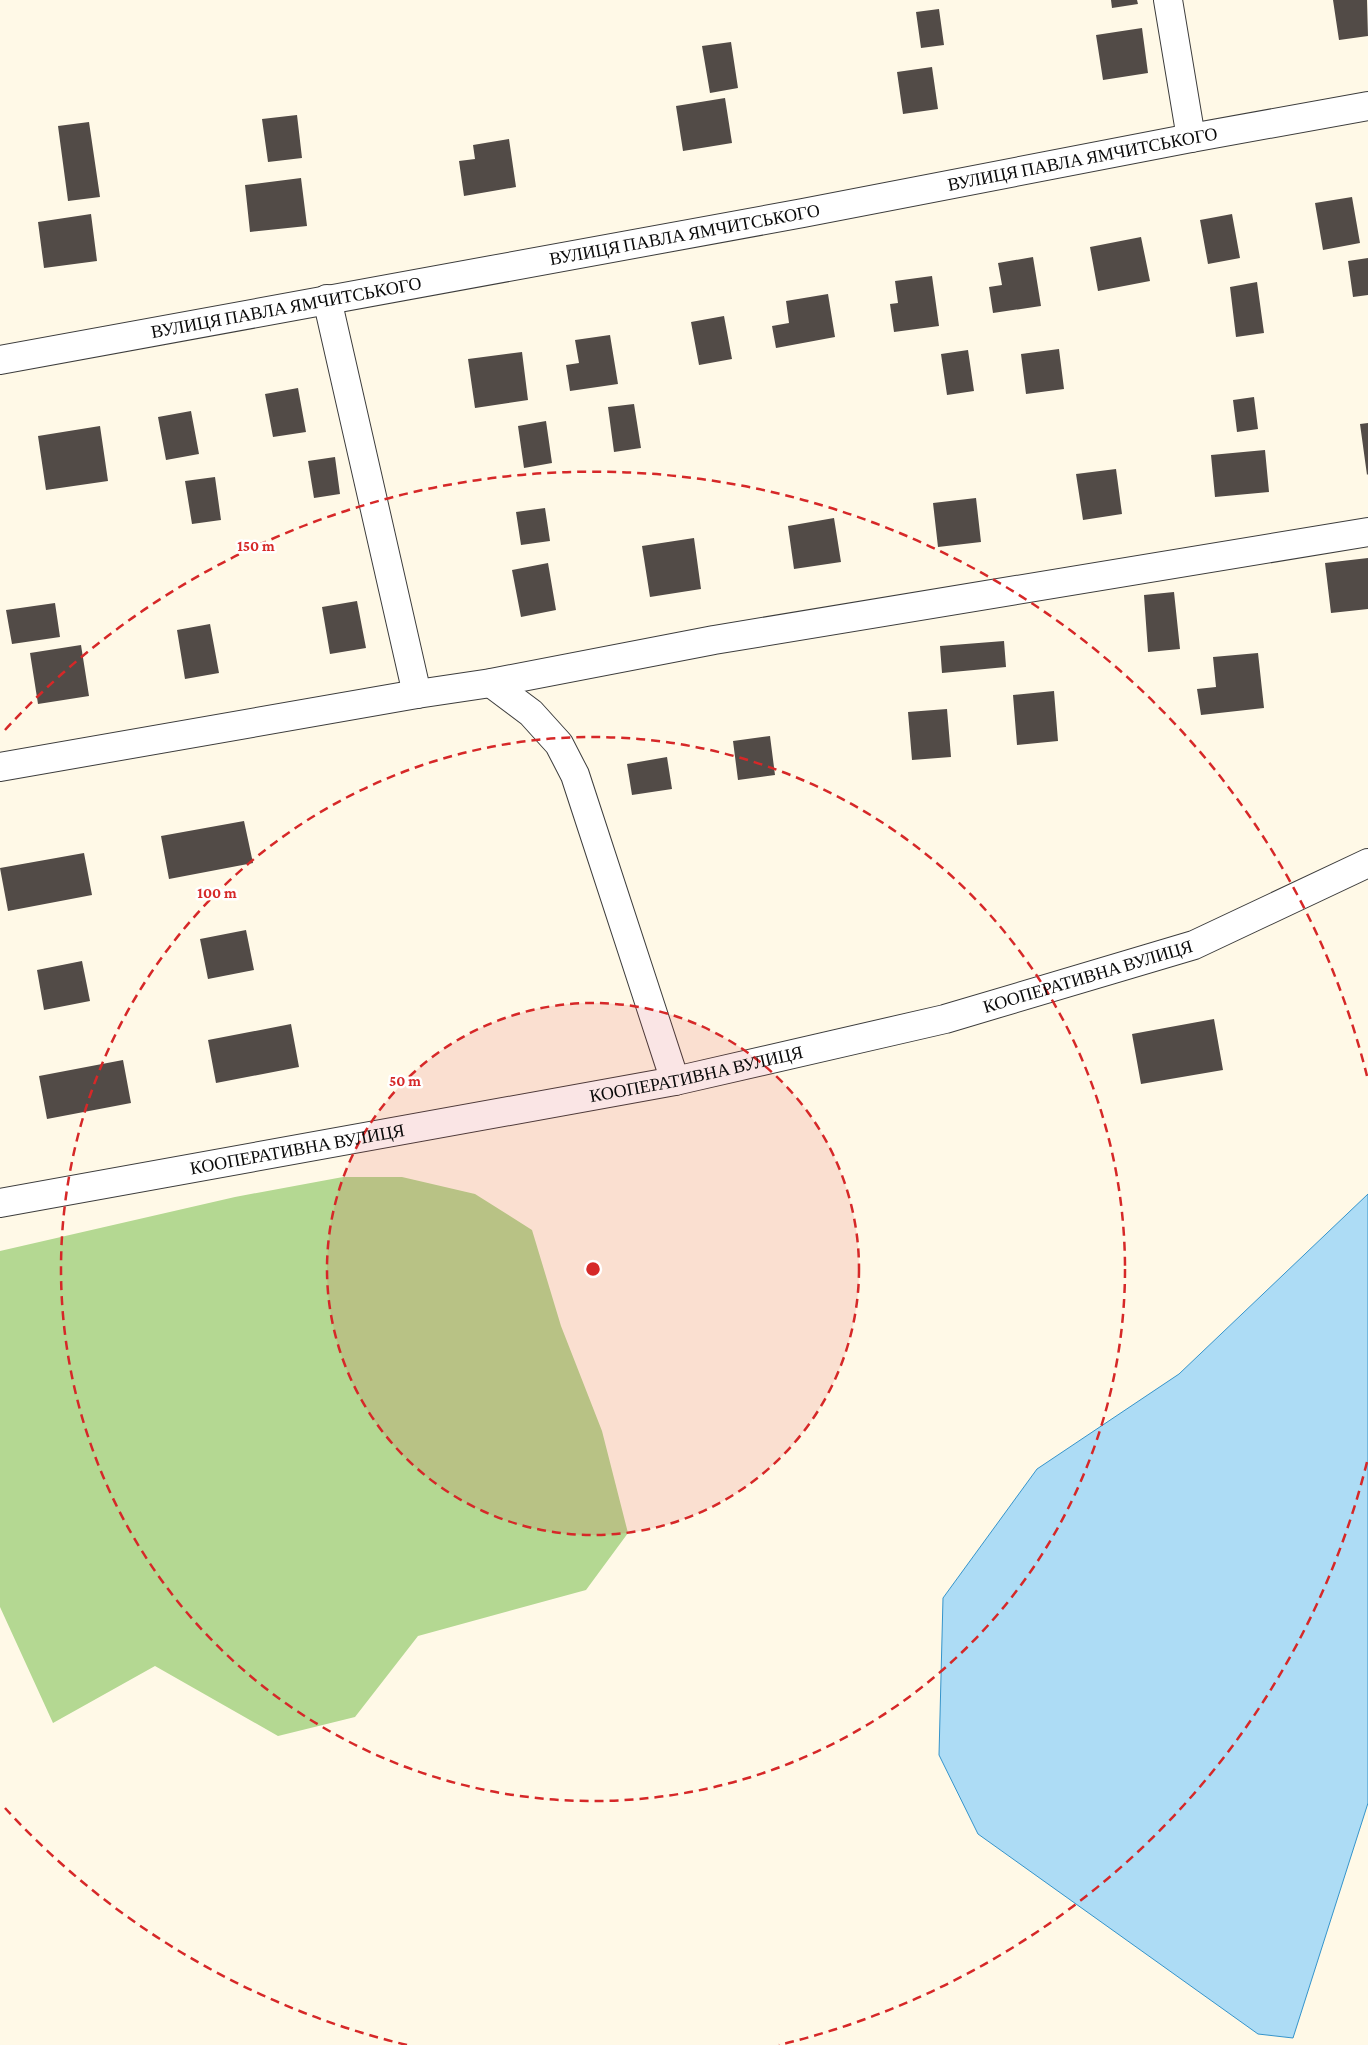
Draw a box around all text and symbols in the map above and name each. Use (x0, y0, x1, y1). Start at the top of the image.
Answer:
street label: ВУЛИЦЯ ПАВЛА ЯМЧИТСЬКОГО (946, 123, 1219, 195)
street label: ВУЛИЦЯ ПАВЛА ЯМЧИТСЬКОГО (548, 200, 821, 269)
street label: ВУЛИЦЯ ПАВЛА ЯМЧИТСЬКОГО (149, 273, 423, 342)
text: 150 m (237, 538, 275, 554)
text: 100 m (197, 885, 237, 901)
street label: КООПЕРАТИВНА ВУЛИЦЯ (981, 936, 1195, 1017)
street label: КООПЕРАТИВНА ВУЛИЦЯ (588, 1042, 805, 1106)
text: 50 m (389, 1073, 421, 1089)
street label: КООПЕРАТИВНА ВУЛИЦЯ (188, 1120, 406, 1178)
centre of rings (584, 1260, 602, 1278)

